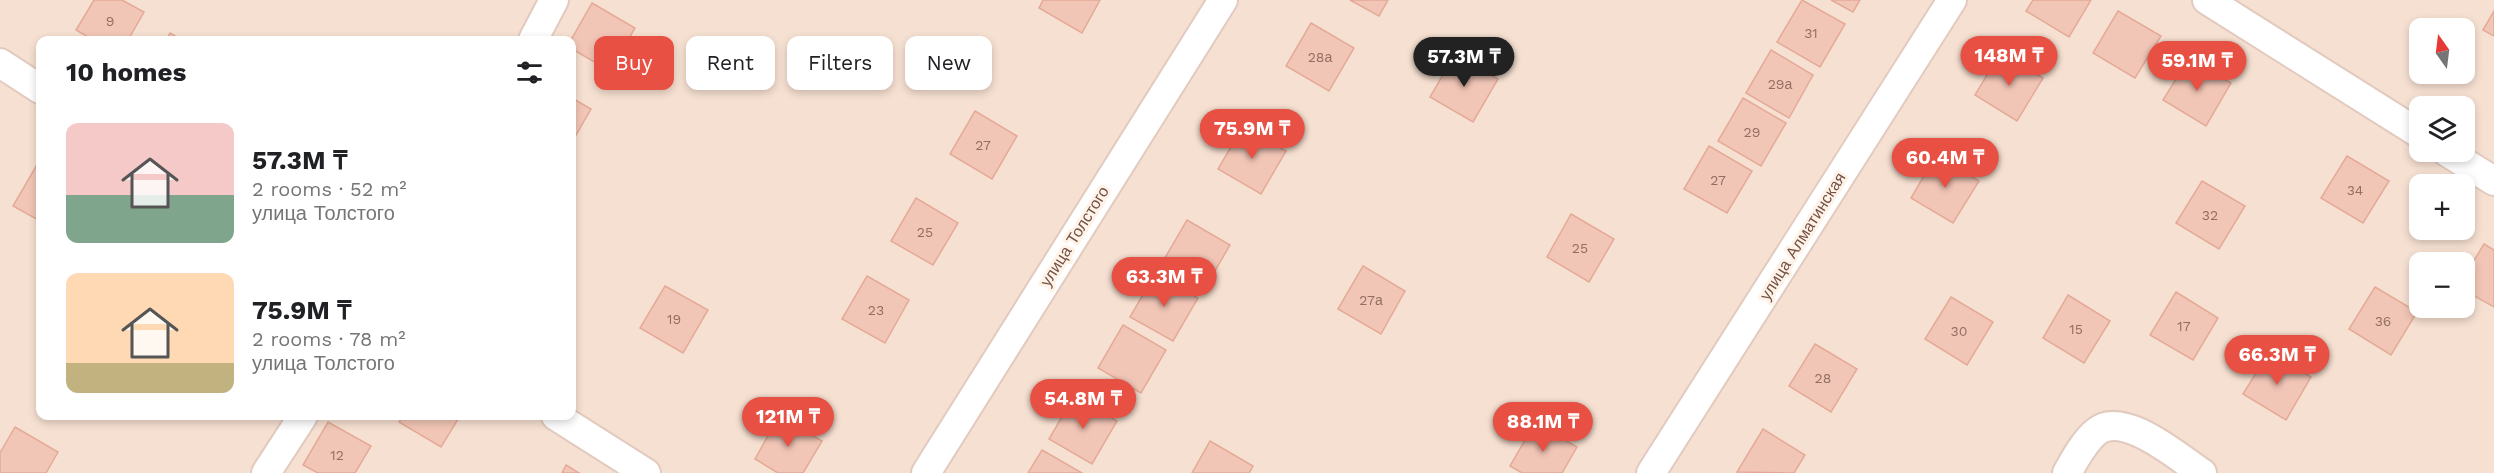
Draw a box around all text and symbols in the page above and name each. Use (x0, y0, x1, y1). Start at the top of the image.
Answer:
house number: 9 (106, 13, 114, 29)
north arrow (2409, 18, 2475, 84)
map controls (2409, 18, 2475, 318)
house number: 31 (1804, 25, 1818, 41)
chip: Buy (594, 36, 674, 90)
chip: Rent (686, 36, 775, 90)
chip: Filters (787, 36, 893, 90)
chip: New (905, 36, 992, 90)
pin: 148M ₸ (1960, 36, 2058, 87)
pin: 57.3M ₸ (1409, 37, 1519, 88)
pin: 59.1M ₸ (2142, 41, 2252, 92)
text: 148M ₸ (1975, 43, 2043, 67)
text: 57.3M ₸ (1427, 44, 1501, 68)
text: 59.1M ₸ (2161, 48, 2233, 72)
house number: 28а (1308, 49, 1332, 65)
icon: filters (513, 56, 546, 89)
text: 10 homes (66, 57, 186, 87)
house number: 29а (1768, 76, 1793, 92)
button: layers (2409, 96, 2475, 162)
pin: 75.9M ₸ (1197, 109, 1307, 160)
text: 75.9M ₸ (1214, 116, 1290, 140)
house number: 29 (1744, 124, 1760, 140)
house number: 27 (975, 137, 991, 153)
pin: 60.4M ₸ (1890, 138, 2000, 189)
text: 57.3M ₸ (252, 145, 347, 175)
text: 60.4M ₸ (1906, 145, 1984, 169)
icon: home (114, 147, 186, 219)
street label: улица Алматинская (1755, 169, 1849, 304)
house number: 27 (1710, 172, 1726, 188)
button: + (2409, 174, 2475, 240)
text: 2 rooms · 52 m² (252, 177, 407, 201)
house number: 34 (2347, 182, 2363, 198)
street label: улица Толстого (1036, 183, 1113, 290)
text: улица Толстого (252, 201, 395, 225)
house number: 32 (2202, 207, 2218, 223)
house number: 25 (917, 224, 933, 240)
house number: 25 (1572, 240, 1588, 256)
button: − (2409, 252, 2475, 318)
pin: 63.3M ₸ (1109, 257, 1219, 308)
text: 63.3M ₸ (1126, 264, 1202, 288)
house number: 27а (1359, 292, 1383, 308)
text: 75.9M ₸ (252, 295, 352, 325)
icon: home (114, 297, 186, 369)
house number: 23 (868, 302, 884, 318)
house number: 19 (667, 311, 681, 327)
house number: 36 (2375, 313, 2391, 329)
house number: 17 (2177, 318, 2191, 334)
house number: 15 (2069, 321, 2083, 337)
house number: 30 (1951, 323, 1967, 339)
text: 2 rooms · 78 m² (252, 327, 406, 351)
pin: 66.3M ₸ (2222, 335, 2332, 386)
text: 66.3M ₸ (2238, 342, 2316, 366)
text: улица Толстого (252, 351, 395, 375)
house number: 28 (1815, 370, 1831, 386)
pin: 54.8M ₸ (1028, 379, 1138, 430)
text: 54.8M ₸ (1044, 386, 1122, 410)
pin: 121M ₸ (739, 397, 837, 448)
pin: 88.1M ₸ (1488, 402, 1598, 453)
text: 121M ₸ (756, 404, 820, 428)
text: 88.1M ₸ (1507, 409, 1579, 433)
house number: 12 (330, 447, 344, 463)

